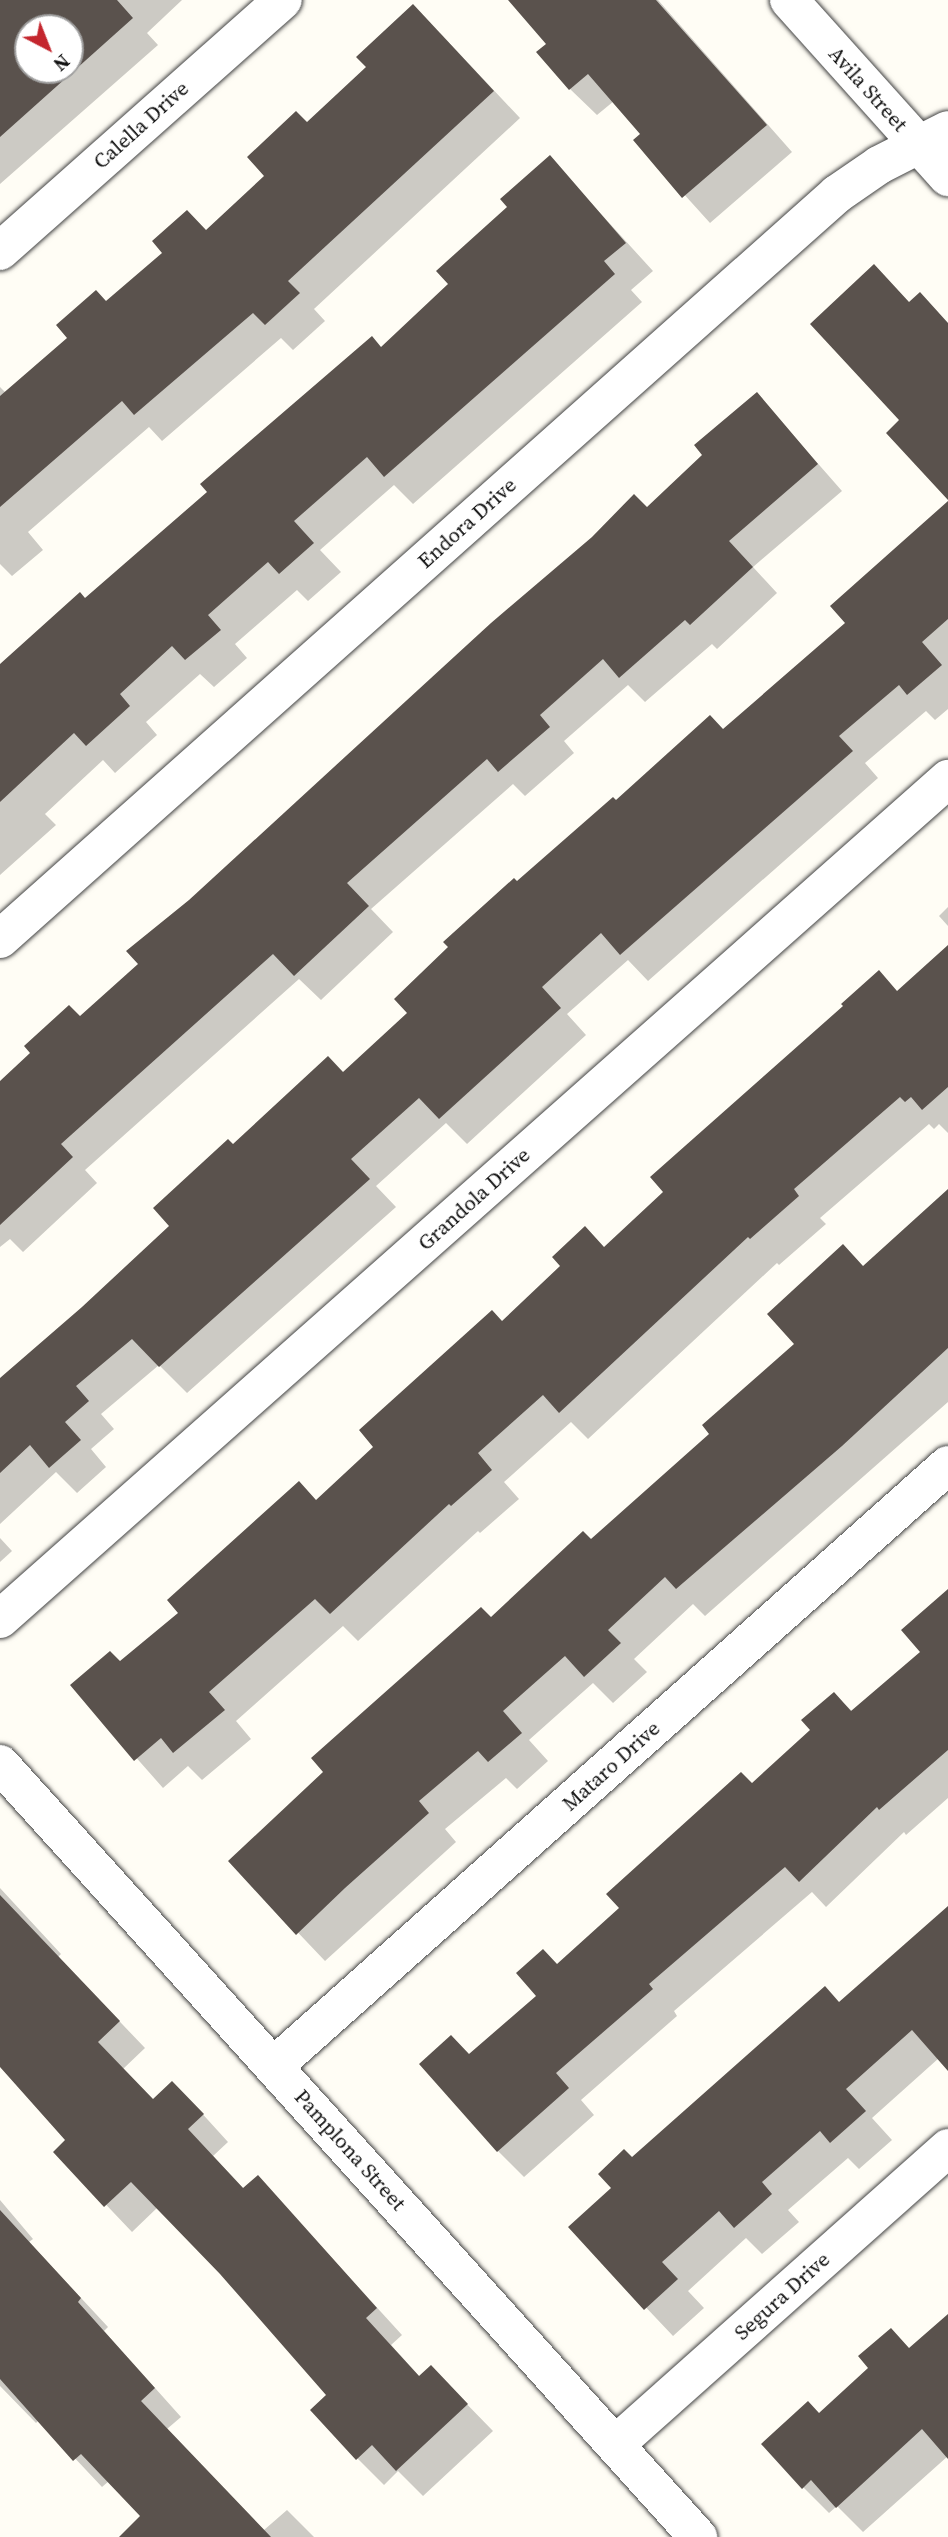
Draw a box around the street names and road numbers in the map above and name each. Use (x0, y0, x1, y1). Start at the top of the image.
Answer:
street label: Avila Street (823, 41, 913, 137)
street label: Calella Drive (88, 76, 194, 174)
street label: Endora Drive (413, 472, 521, 574)
street label: Grandola Drive (413, 1142, 535, 1256)
street label: Mataro Drive (557, 1716, 665, 1816)
street label: Pamplona Street (289, 2084, 411, 2216)
street label: Segura Drive (729, 2247, 835, 2345)

